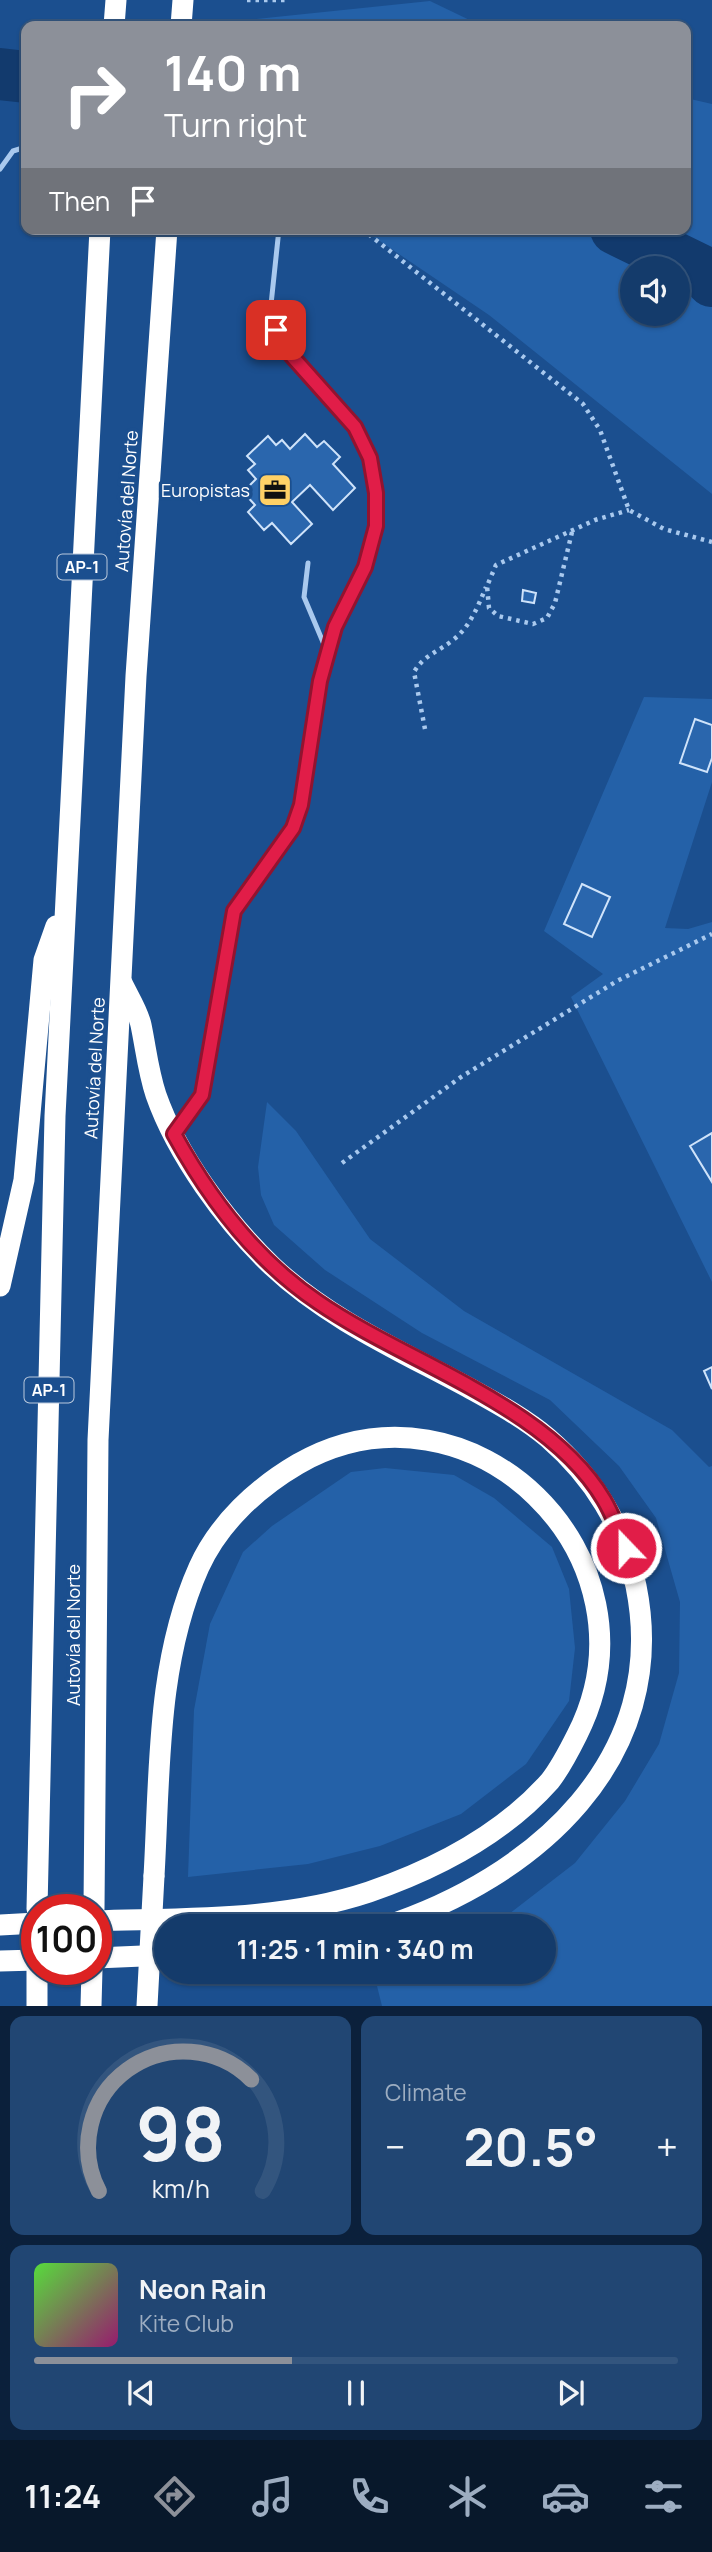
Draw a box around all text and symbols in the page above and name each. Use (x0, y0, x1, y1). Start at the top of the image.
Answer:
text: 140 m (164, 39, 301, 106)
icon: right (49, 49, 140, 140)
text: Turn right (164, 103, 307, 147)
icon: arrive (124, 182, 162, 220)
text: Then (49, 183, 110, 219)
map controls (620, 256, 690, 326)
button: sound (620, 256, 690, 326)
pin (246, 300, 306, 360)
icon: arrive (257, 311, 295, 349)
street label: Autovía del Norte (109, 429, 143, 573)
office icon: Europistas (256, 471, 294, 509)
place label: Europistas (161, 478, 250, 502)
road number: AP-1 (57, 554, 106, 580)
street label: Autovía del Norte (78, 996, 110, 1140)
road number: AP-1 (24, 1378, 74, 1402)
position arrow (589, 1511, 663, 1585)
street label: Autovía del Norte (61, 1564, 85, 1706)
speed limit sign: 100 (21, 1894, 112, 1985)
text: 11:25 · 1 min · 340 m (236, 1931, 474, 1967)
text: Climate (385, 2076, 467, 2108)
text: 98 (136, 2084, 225, 2184)
text: 20.5° (463, 2111, 598, 2182)
text: − (385, 2120, 406, 2172)
text: + (656, 2120, 678, 2172)
text: km/h (151, 2171, 210, 2206)
text: Neon Rain (139, 2271, 267, 2307)
text: Kite Club (139, 2307, 234, 2339)
icon: previous (122, 2374, 160, 2412)
icon: pause (337, 2374, 375, 2412)
icon: next (552, 2374, 590, 2412)
icon: directions (150, 2472, 199, 2521)
icon: music (248, 2472, 297, 2521)
icon: phone (345, 2472, 394, 2521)
icon: climate (443, 2472, 492, 2521)
icon: car (541, 2472, 590, 2521)
icon: filters (639, 2472, 688, 2521)
text: 11:24 (24, 2474, 101, 2518)

